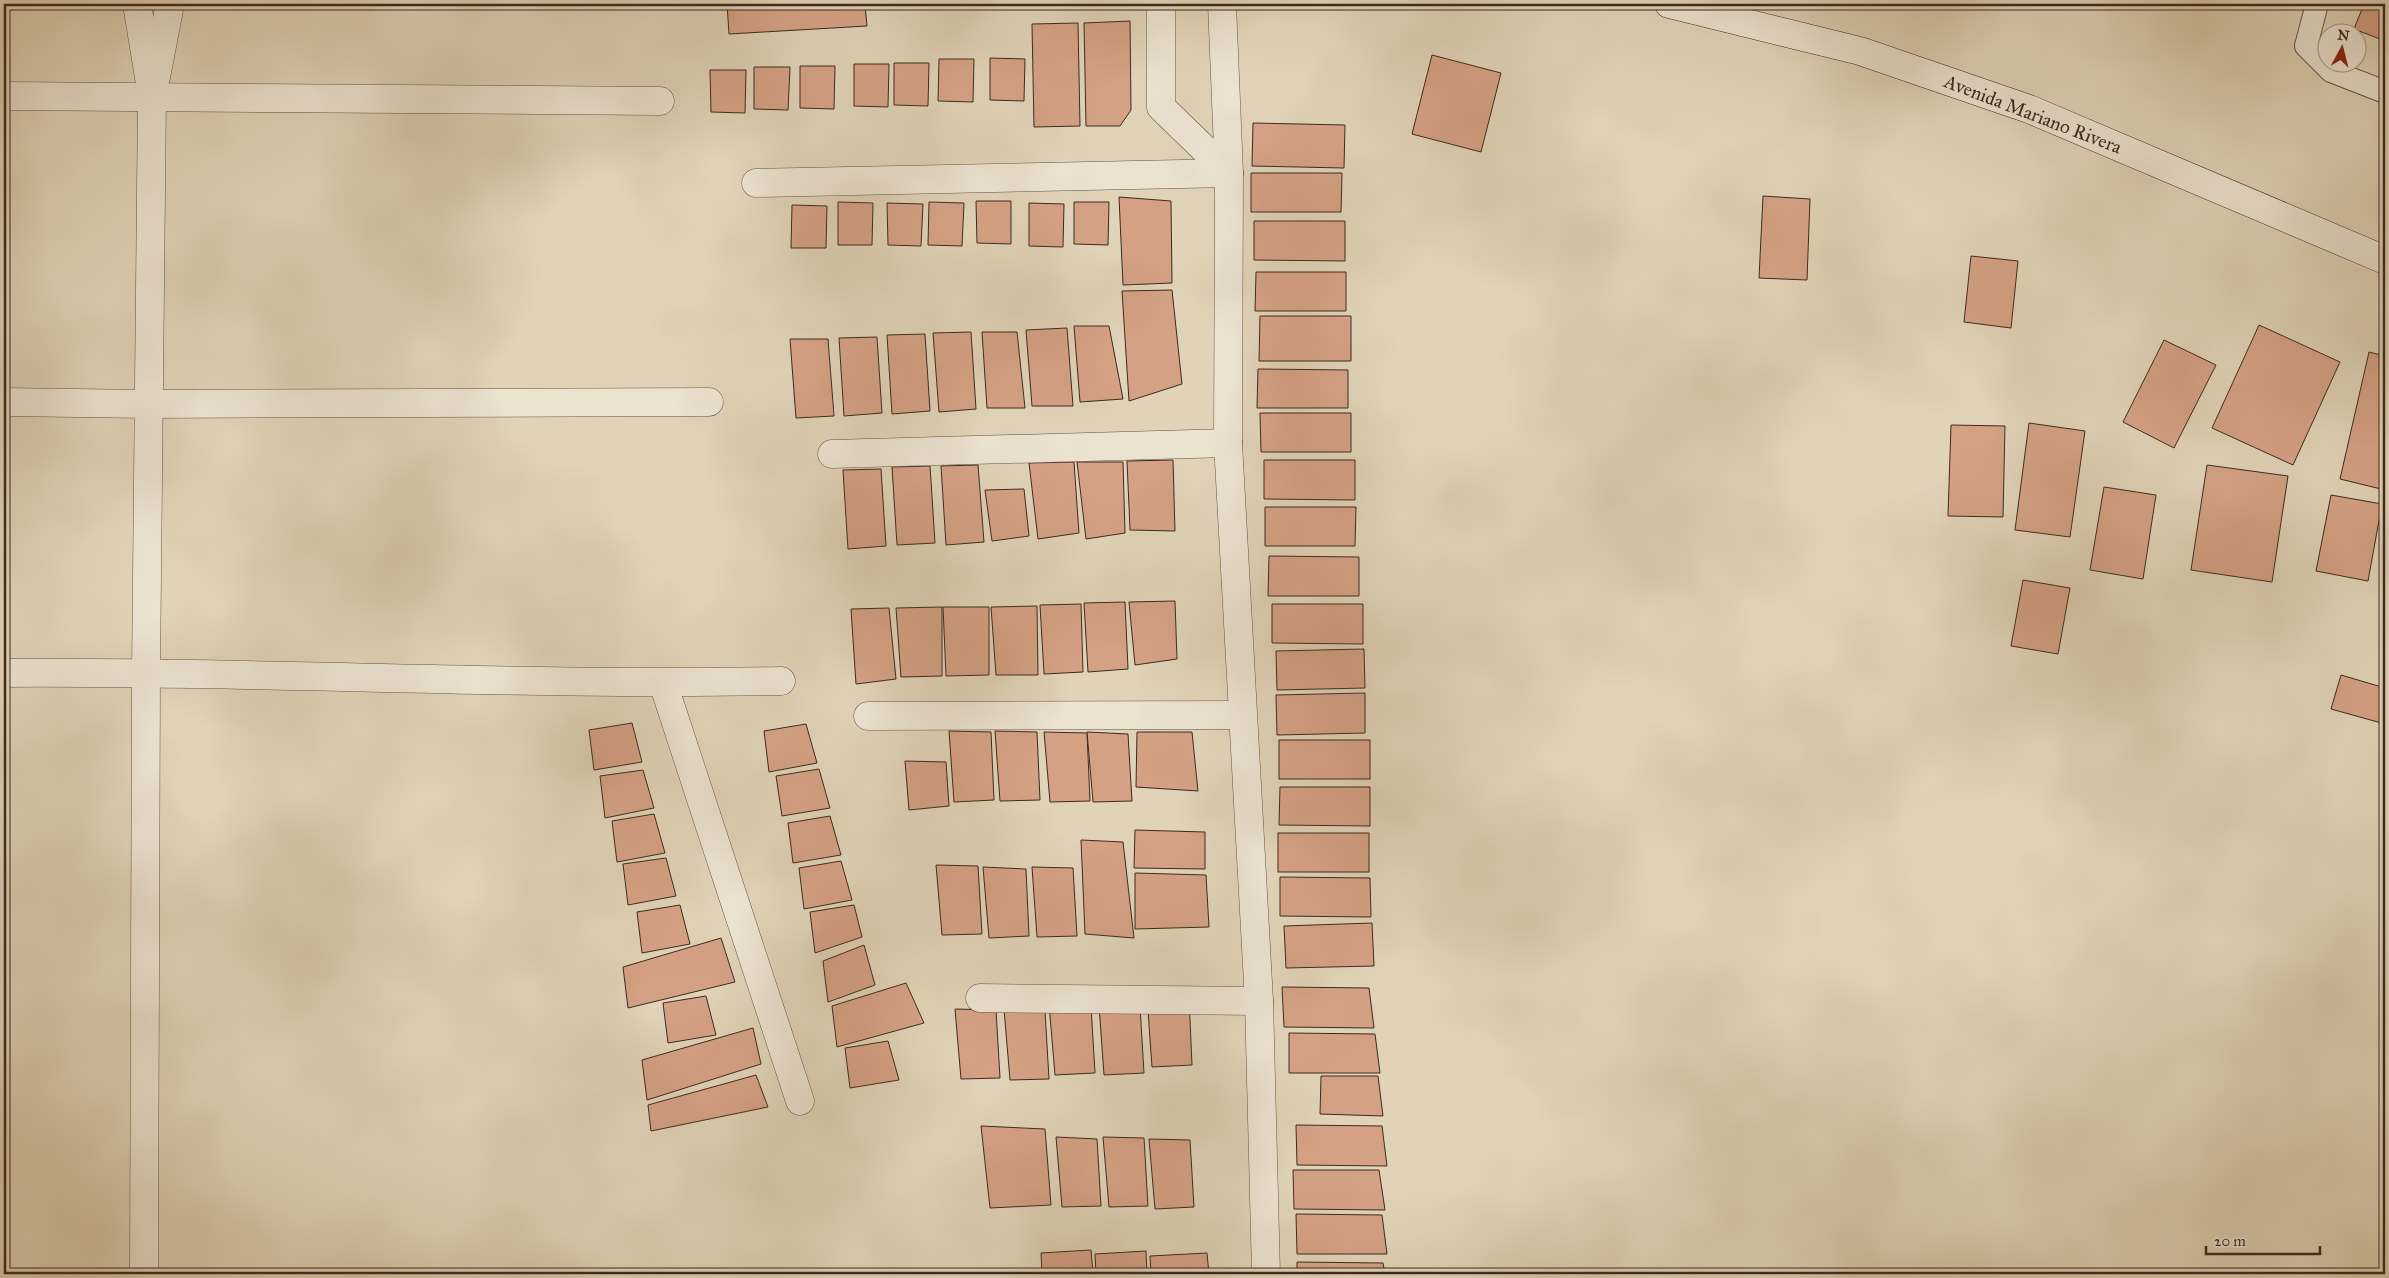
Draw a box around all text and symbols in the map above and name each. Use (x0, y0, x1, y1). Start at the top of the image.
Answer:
north arrow (2316, 22, 2366, 72)
text: N (2337, 26, 2351, 45)
street label: Avenida Mariano Rivera (1940, 69, 2126, 159)
scale bar (2206, 1223, 2320, 1255)
text: 20 m (2214, 1232, 2246, 1250)

